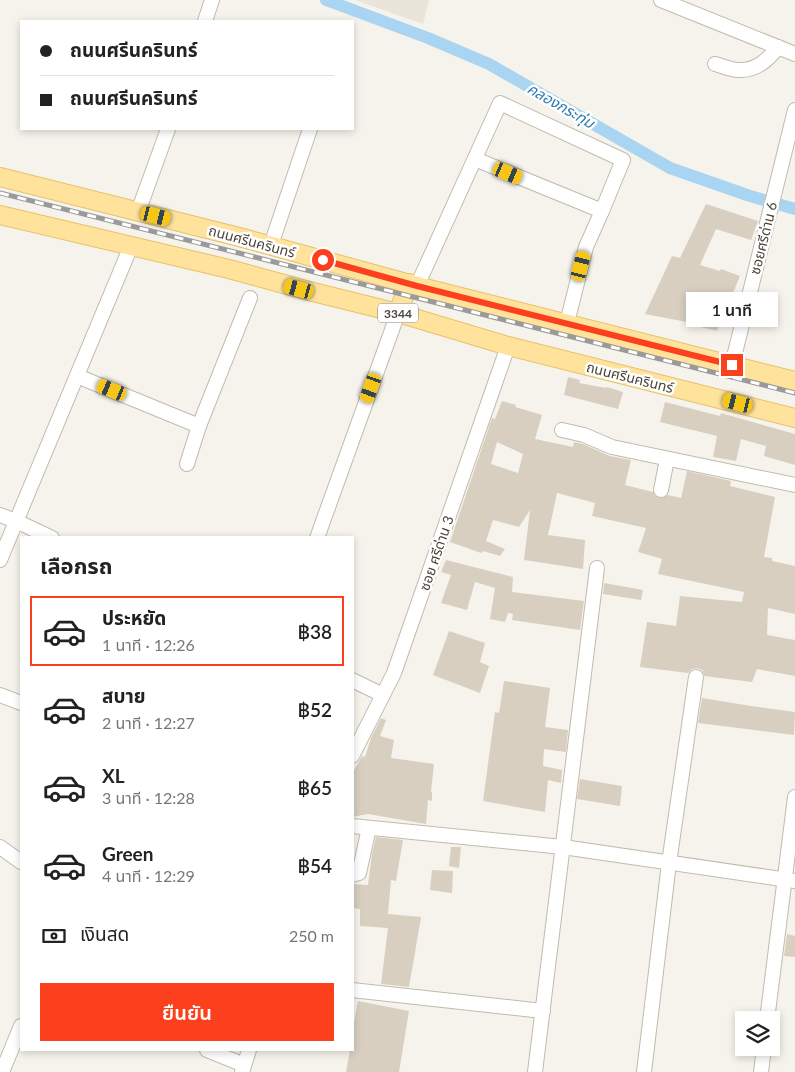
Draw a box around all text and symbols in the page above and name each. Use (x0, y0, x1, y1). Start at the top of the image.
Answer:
text: ถนนศรีนครินทร์ (70, 38, 198, 61)
water label: คลองกระทุ่ม (524, 79, 599, 133)
text: ถนนศรีนครินทร์ (70, 86, 198, 109)
car (491, 160, 524, 186)
street label: ซอยศรีด่าน 6 (746, 200, 780, 276)
car (139, 205, 172, 227)
street label: ถนนศรีนครินทร์ (207, 221, 298, 261)
route start (312, 249, 334, 271)
car (570, 250, 591, 282)
car (282, 278, 315, 300)
callout: 1 นาที (686, 292, 778, 328)
text: 1 นาที (712, 300, 752, 319)
road number: 3344 (378, 304, 418, 322)
route end (721, 354, 743, 376)
street label: ถนนศรีนครินทร์ (585, 358, 676, 396)
car (358, 371, 383, 405)
car (95, 377, 128, 403)
car (721, 392, 754, 414)
street label: ซอย ศรีด่าน 3 (415, 513, 457, 593)
text: เลือกรถ (40, 552, 113, 579)
text: ประหยัด (102, 606, 166, 629)
icon: car (42, 609, 87, 654)
text: ฿38 (297, 620, 332, 643)
text: 1 นาที · 12:26 (102, 635, 195, 654)
text: สบาย (102, 684, 146, 707)
icon: car (42, 687, 87, 732)
text: ฿52 (297, 698, 332, 721)
text: 2 นาที · 12:27 (102, 713, 195, 732)
text: XL (102, 764, 125, 787)
icon: car (42, 765, 87, 810)
text: ฿65 (297, 776, 332, 799)
text: 3 นาที · 12:28 (102, 788, 195, 807)
text: Green (102, 842, 153, 865)
icon: car (42, 843, 87, 888)
text: ฿54 (297, 854, 332, 877)
text: 4 นาที · 12:29 (102, 866, 195, 885)
icon: cash (40, 922, 68, 950)
text: เงินสด (80, 922, 129, 945)
text: 250 m (289, 926, 334, 945)
button: ยืนยัน (40, 983, 334, 1041)
map controls (735, 1011, 780, 1056)
button: layers (735, 1011, 780, 1056)

